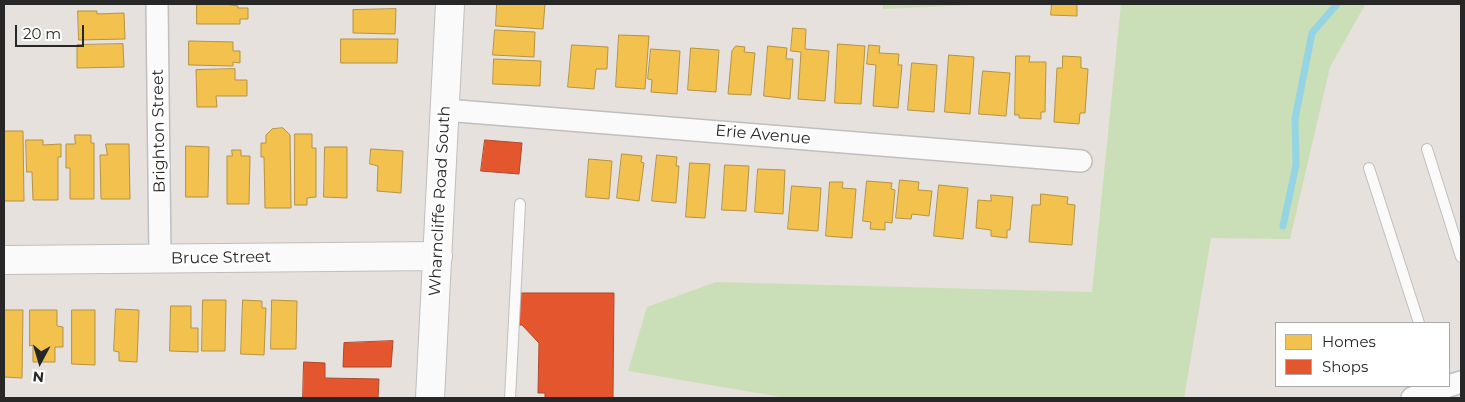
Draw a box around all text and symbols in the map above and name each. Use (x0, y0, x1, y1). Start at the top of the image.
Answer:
scale bar (18, 15, 86, 47)
text: 20 m (23, 24, 61, 43)
street label: Brighton Street (148, 69, 170, 193)
street label: Wharncliffe Road South (425, 105, 455, 297)
street label: Erie Avenue (715, 121, 811, 149)
street label: Bruce Street (171, 248, 271, 268)
legend (1275, 322, 1450, 387)
text: Homes (1322, 332, 1376, 351)
north arrow (15, 337, 65, 387)
text: Shops (1322, 357, 1368, 376)
text: N (32, 367, 45, 386)

